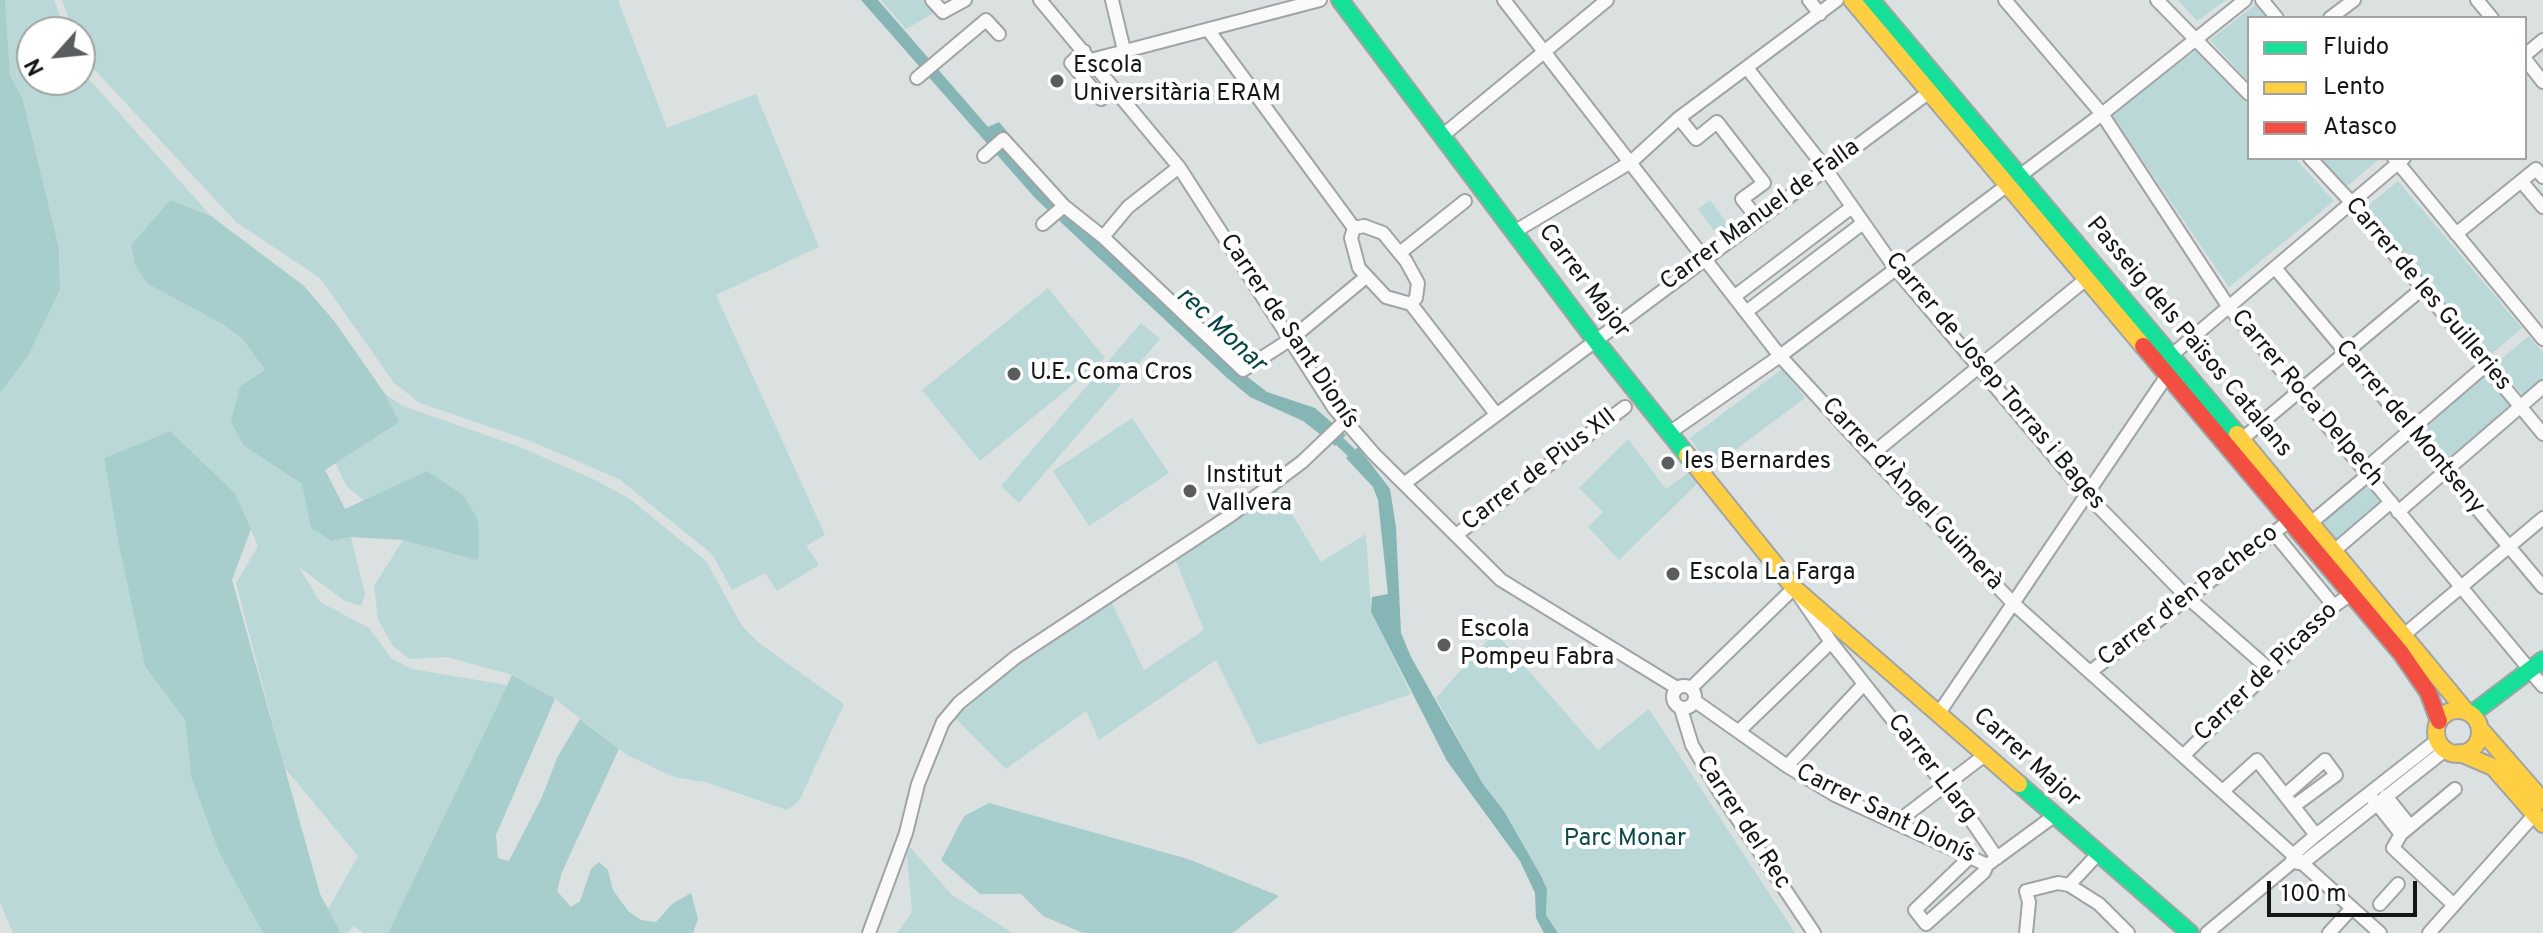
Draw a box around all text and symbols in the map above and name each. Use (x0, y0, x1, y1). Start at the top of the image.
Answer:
north arrow (16, 16, 96, 96)
legend (2247, 16, 2527, 160)
text: Fluido (2323, 33, 2389, 63)
text: N (20, 53, 52, 79)
place label: Escola Universitària ERAM (1073, 53, 1281, 109)
marker: Escola Universitària ERAM (1048, 72, 1066, 90)
text: Lento (2323, 73, 2385, 103)
text: Atasco (2323, 113, 2397, 143)
street label: Carrer Manuel de Falla (1656, 134, 1866, 298)
street label: Carrer de les Guilleries (2338, 192, 2516, 398)
street label: Passeig dels Països Catalans (2079, 212, 2297, 464)
street label: Carrer Major (1531, 219, 1635, 345)
street label: Carrer de Sant Dionís (1212, 229, 1364, 435)
street label: Carrer de Josep Torras i Bages (1878, 248, 2110, 516)
water label: rec Monar (1168, 281, 1272, 381)
street label: Carrer Roca Delpech (2224, 305, 2388, 493)
street label: Carrer del Montseny (2328, 335, 2490, 521)
place label: U.E. Coma Cros (1030, 360, 1193, 388)
marker: U.E. Coma Cros (1005, 365, 1023, 383)
street label: Carrer d'Àngel Guimerà (1814, 393, 2008, 597)
street label: Carrer de Pius XII (1457, 404, 1623, 538)
place label: les Bernardes (1684, 449, 1831, 477)
marker: les Bernardes (1659, 454, 1677, 472)
place label: Institut Vallvera (1206, 463, 1292, 519)
marker: Institut Vallvera (1181, 482, 1199, 500)
street label: Carrer d'en Pacheco (2093, 520, 2285, 674)
place label: Escola La Farga (1689, 560, 1855, 588)
marker: Escola La Farga (1664, 565, 1682, 583)
street label: Carrer de Picasso (2189, 597, 2345, 749)
place label: Escola Pompeu Fabra (1460, 617, 1614, 673)
marker: Escola Pompeu Fabra (1435, 636, 1453, 654)
street label: Carrer Major (1966, 703, 2086, 815)
street label: Carrer Llarg (1880, 709, 1982, 829)
street label: Carrer del Rec (1688, 751, 1796, 895)
street label: Carrer Sant Dionís (1790, 759, 1980, 871)
park label: Parc Monar (1564, 826, 1686, 854)
scale bar (2271, 865, 2421, 915)
text: 100 m (2281, 880, 2347, 910)

